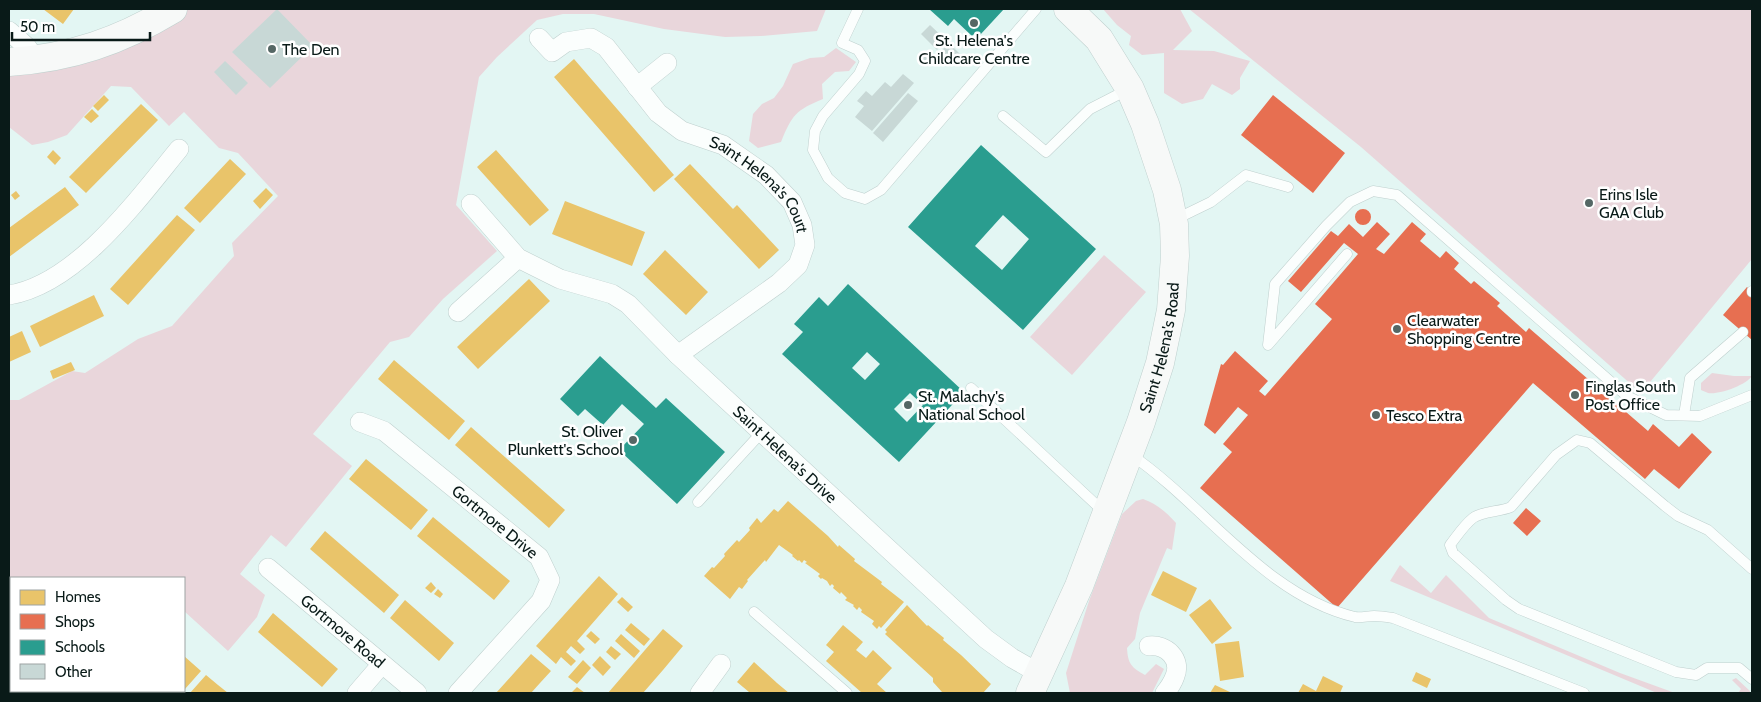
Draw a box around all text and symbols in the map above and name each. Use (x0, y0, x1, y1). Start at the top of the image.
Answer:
scale bar (12, 10, 150, 42)
marker: St. Helena's Childcare Centre (968, 17, 980, 29)
text: 50 m (20, 18, 55, 36)
place label: St. Helena's Childcare Centre (918, 31, 1030, 68)
place label: The Den (282, 40, 340, 59)
marker: The Den (266, 43, 278, 55)
street label: Saint Helena's Court (707, 132, 812, 234)
place label: Erins Isle GAA Club (1599, 185, 1664, 222)
marker: Erins Isle GAA Club (1583, 197, 1595, 209)
street label: Saint Helena's Road (1136, 282, 1183, 415)
place label: Clearwater Shopping Centre (1407, 311, 1521, 348)
marker: Clearwater Shopping Centre (1391, 323, 1403, 335)
place label: Finglas South Post Office (1585, 377, 1676, 414)
place label: St. Malachy's National School (918, 387, 1025, 424)
marker: Finglas South Post Office (1569, 389, 1581, 401)
marker: St. Malachy's National School (902, 399, 914, 411)
street label: Saint Helena's Drive (729, 402, 841, 507)
place label: Tesco Extra (1386, 406, 1462, 425)
marker: Tesco Extra (1370, 409, 1382, 421)
place label: St. Oliver Plunkett's School (508, 422, 624, 459)
marker: St. Oliver Plunkett's School (627, 434, 639, 446)
street label: Gortmore Drive (448, 481, 542, 562)
legend (10, 577, 185, 692)
text: Homes (55, 588, 101, 606)
street label: Gortmore Road (297, 591, 389, 672)
text: Shops (55, 613, 95, 631)
text: Schools (55, 638, 105, 656)
text: Other (55, 663, 92, 681)

